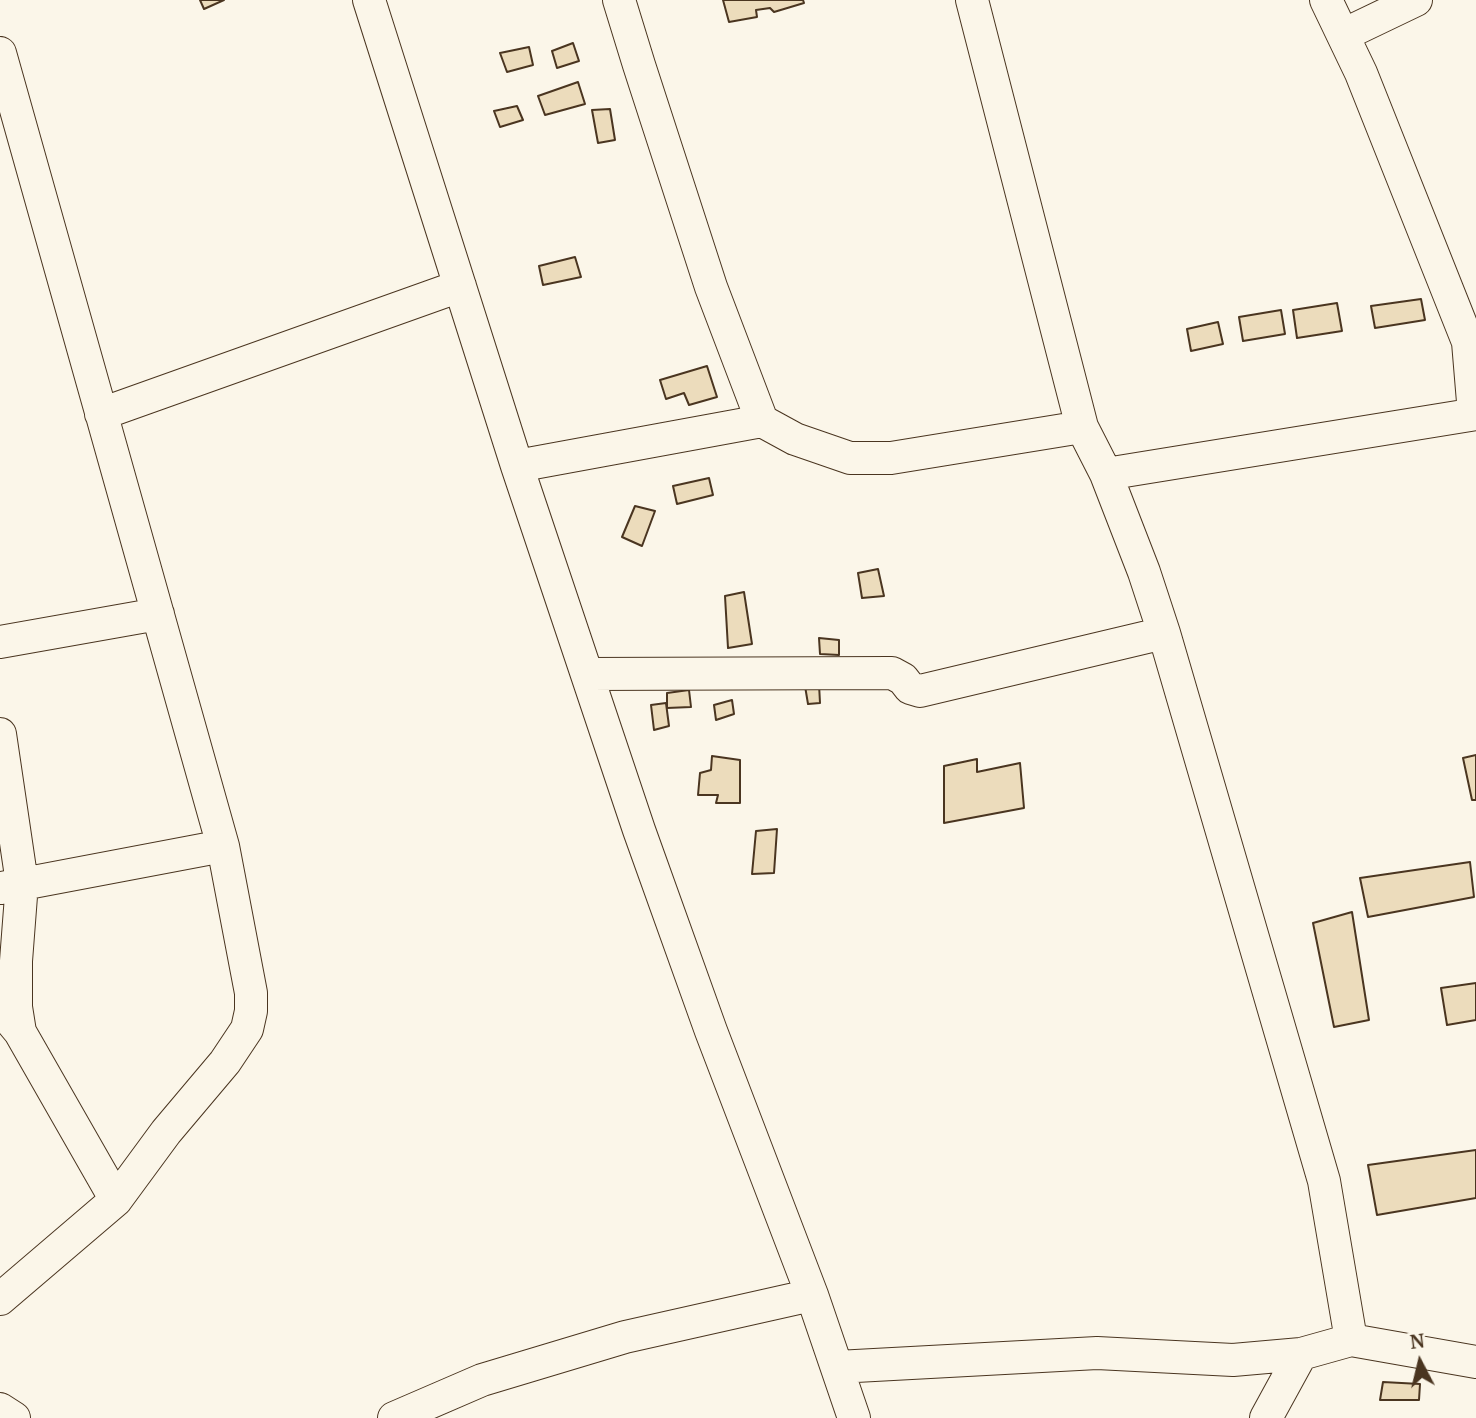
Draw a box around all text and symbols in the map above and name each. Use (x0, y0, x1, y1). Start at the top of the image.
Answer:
north arrow (1385, 1327, 1455, 1397)
text: N (1409, 1327, 1426, 1354)

